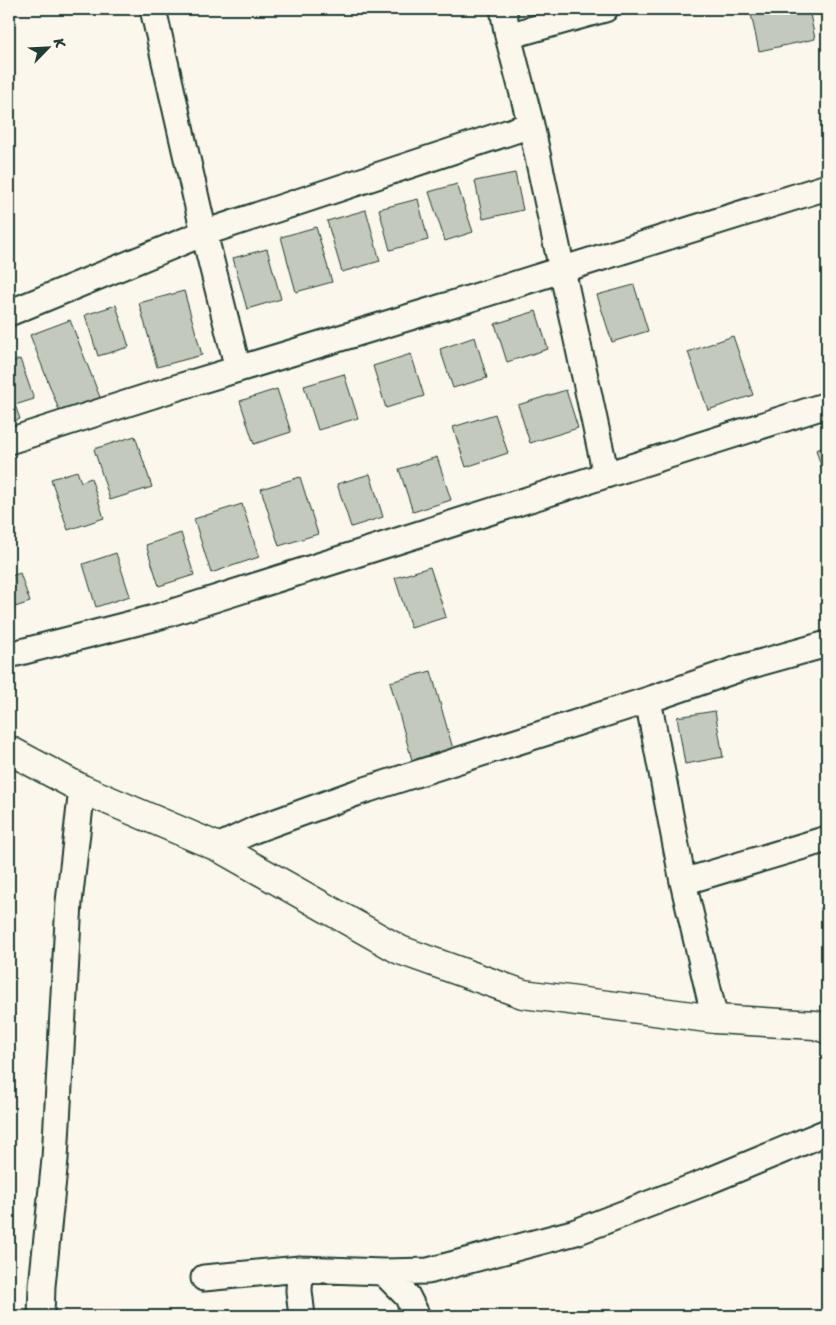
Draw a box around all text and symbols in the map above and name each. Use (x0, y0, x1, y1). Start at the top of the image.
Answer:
north arrow (22, 22, 72, 72)
text: K (46, 33, 73, 53)

